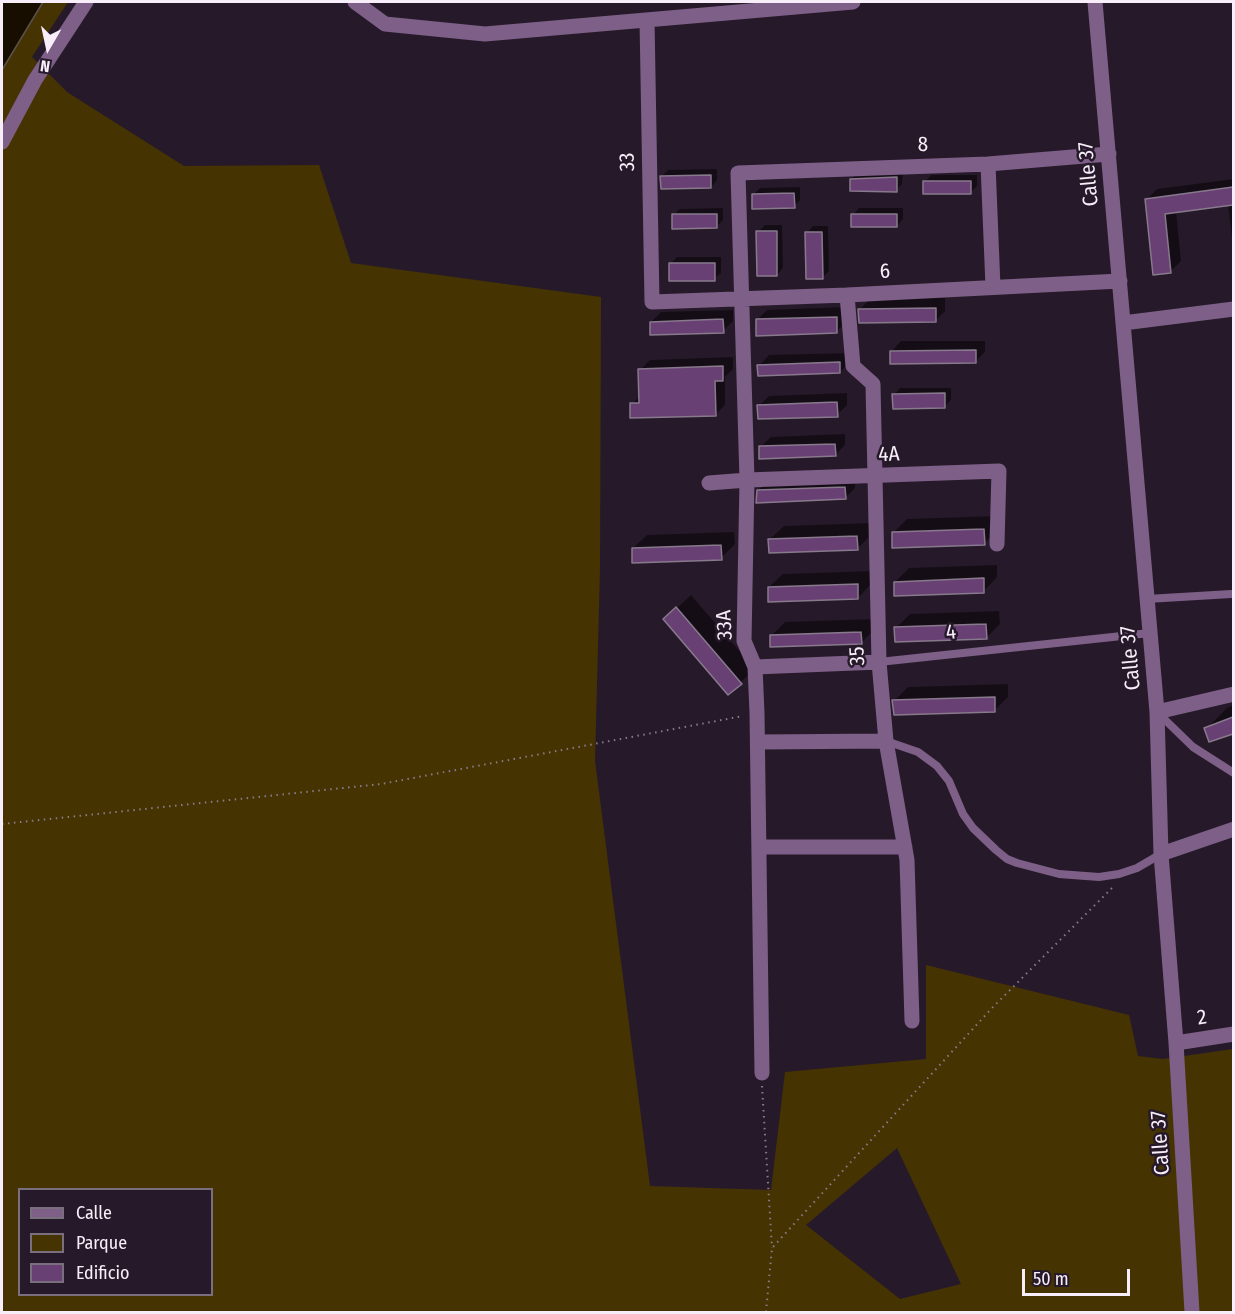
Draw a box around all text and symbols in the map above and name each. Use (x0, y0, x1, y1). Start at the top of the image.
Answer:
north arrow (18, 18, 78, 78)
text: N (39, 56, 51, 76)
street label: 8 (918, 132, 928, 158)
street label: Calle 37 (1074, 141, 1104, 207)
street label: 33 (615, 152, 641, 172)
street label: 6 (879, 259, 891, 285)
street label: 4A (878, 442, 900, 468)
street label: 33A (712, 609, 738, 641)
street label: 4 (945, 620, 957, 646)
street label: Calle 37 (1116, 625, 1146, 691)
street label: 35 (845, 646, 871, 666)
street label: 2 (1196, 1005, 1208, 1031)
street label: Calle 37 (1146, 1110, 1176, 1176)
legend (18, 1188, 213, 1296)
text: Calle (76, 1202, 112, 1224)
text: Parque (76, 1232, 127, 1254)
scale bar (1025, 1257, 1133, 1295)
text: Edificio (76, 1262, 129, 1284)
text: 50 m (1033, 1268, 1069, 1290)

